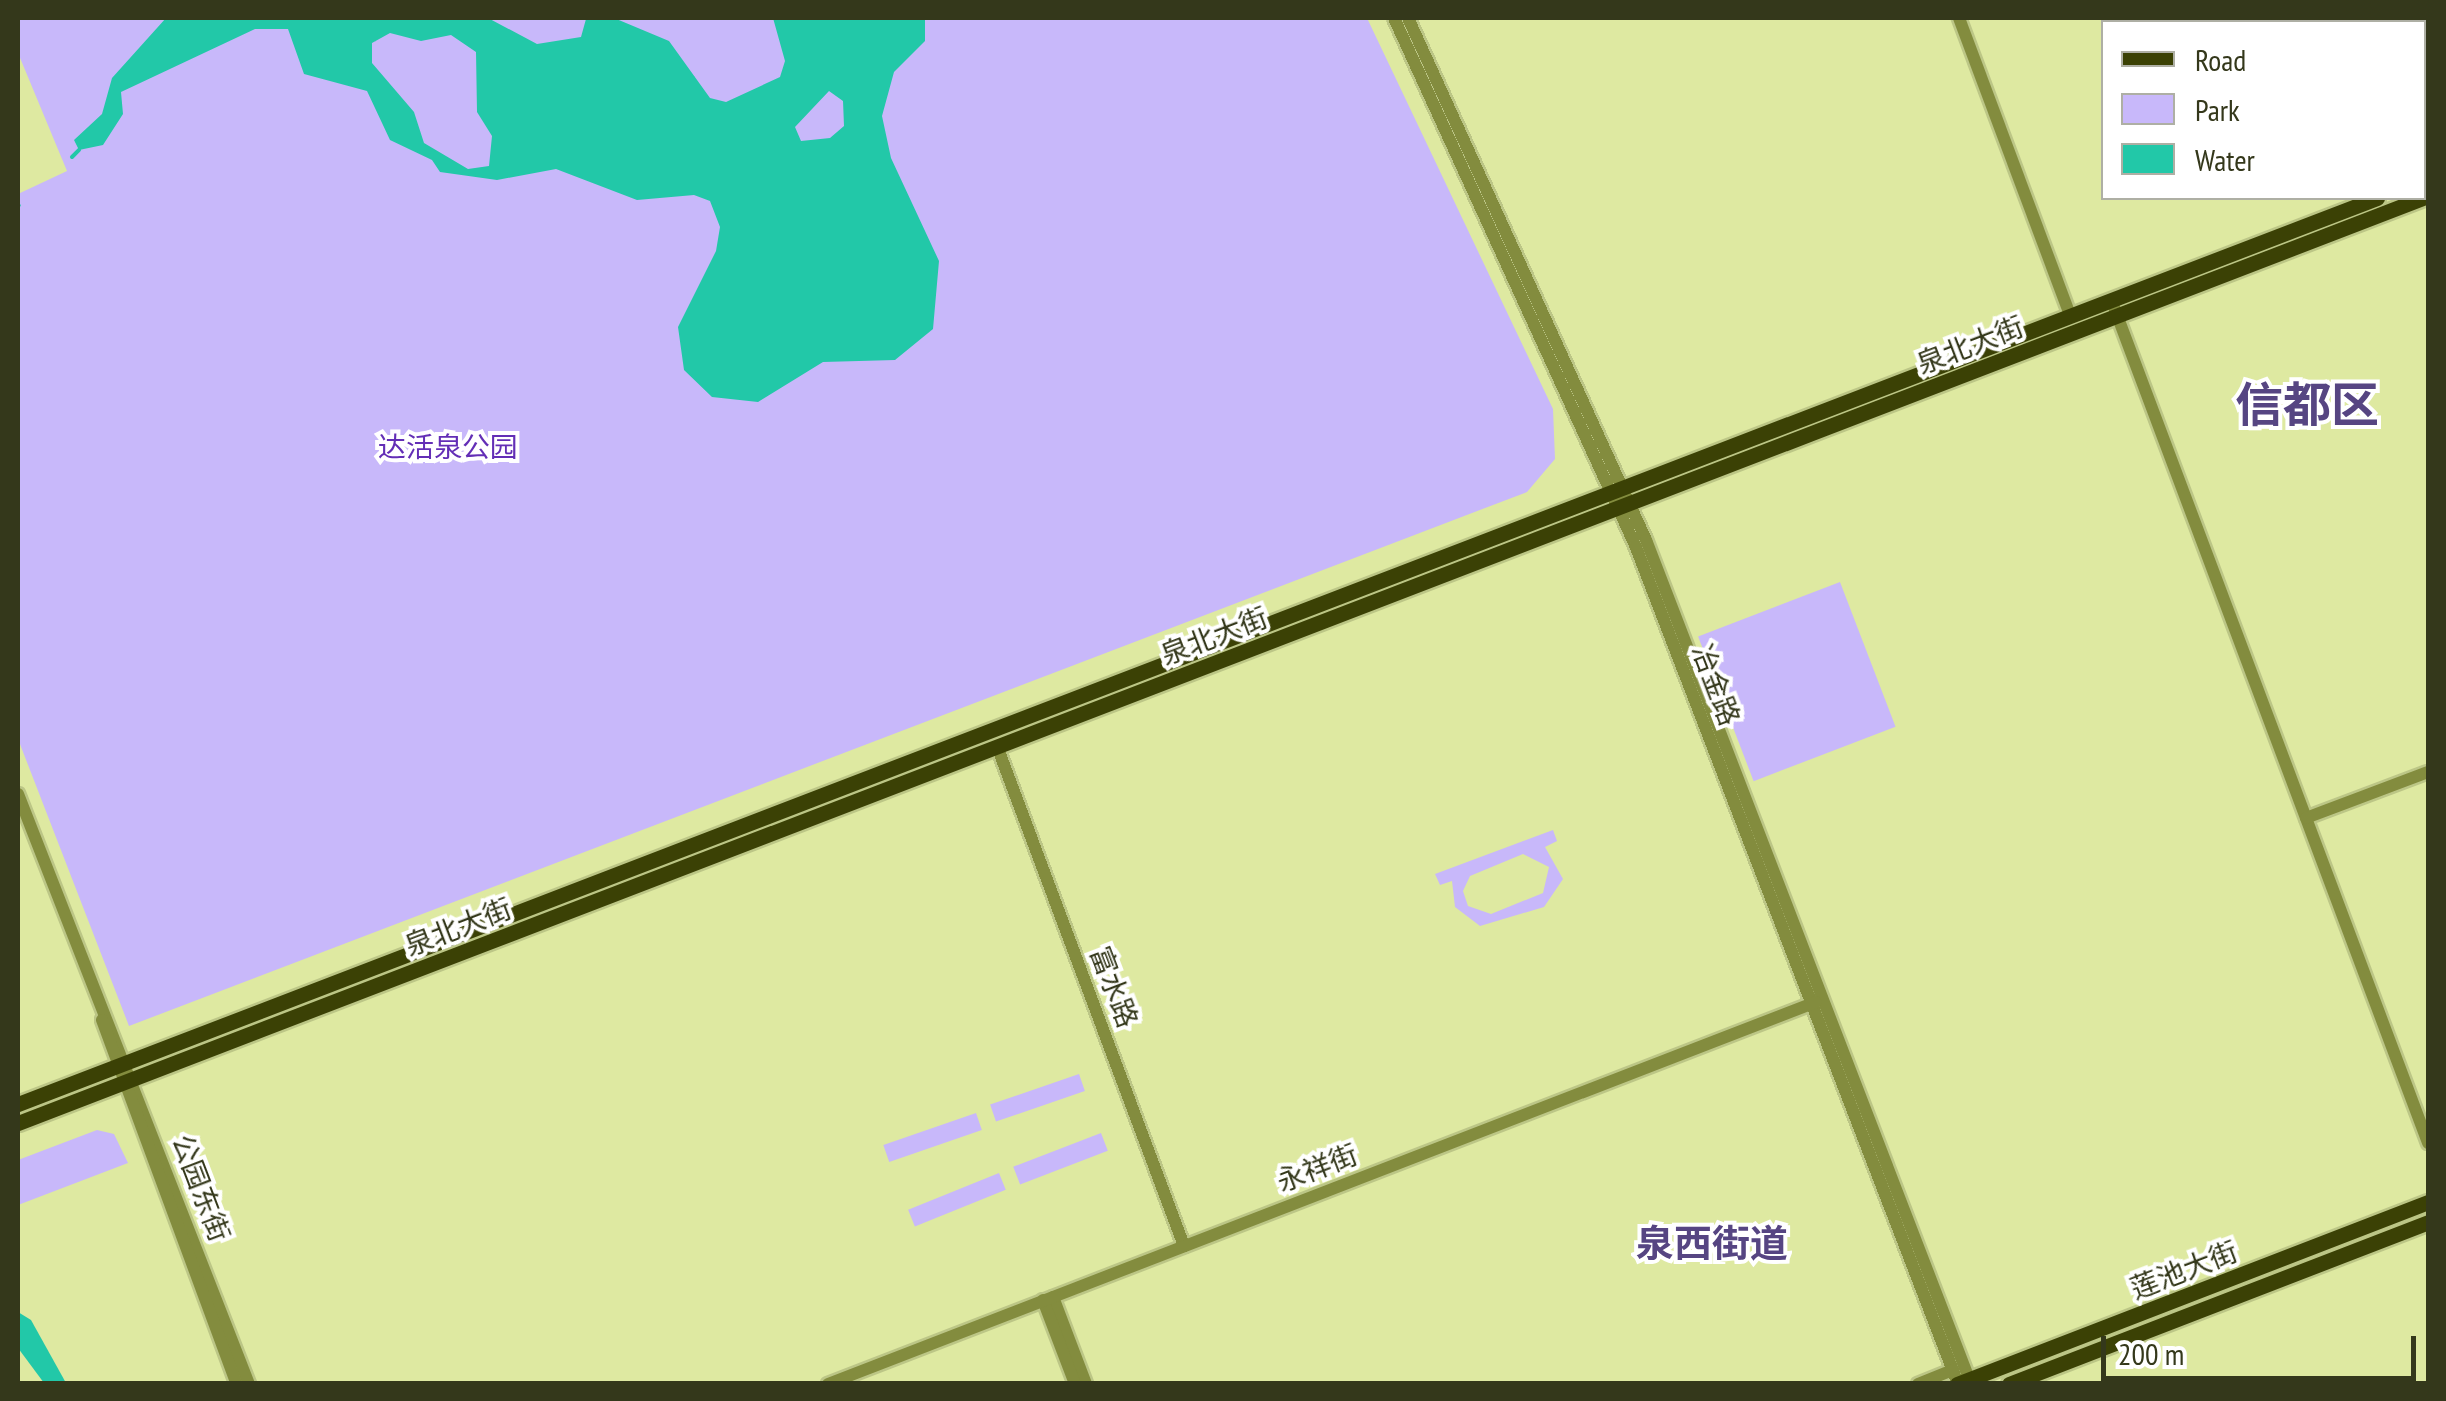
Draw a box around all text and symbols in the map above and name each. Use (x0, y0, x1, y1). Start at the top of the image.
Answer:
legend (2101, 20, 2426, 200)
text: Road (2195, 40, 2246, 79)
text: Park (2195, 90, 2240, 129)
text: Water (2195, 140, 2255, 179)
street label: 泉北大街 (1912, 309, 2028, 381)
district label: 信都区 (2235, 376, 2379, 434)
park label: 达活泉公园 (378, 430, 518, 464)
street label: 泉北大街 (1156, 600, 1272, 672)
street label: 冶金路 (1685, 640, 1747, 730)
street label: 泉北大街 (400, 891, 516, 963)
street label: 富水路 (1083, 942, 1145, 1032)
street label: 公园东街 (165, 1130, 237, 1246)
street label: 永祥街 (1272, 1137, 1362, 1199)
district label: 泉西街道 (1636, 1220, 1788, 1266)
street label: 莲池大街 (2126, 1234, 2242, 1306)
scale bar (2106, 1316, 2421, 1378)
text: 200 m (2118, 1334, 2184, 1373)

